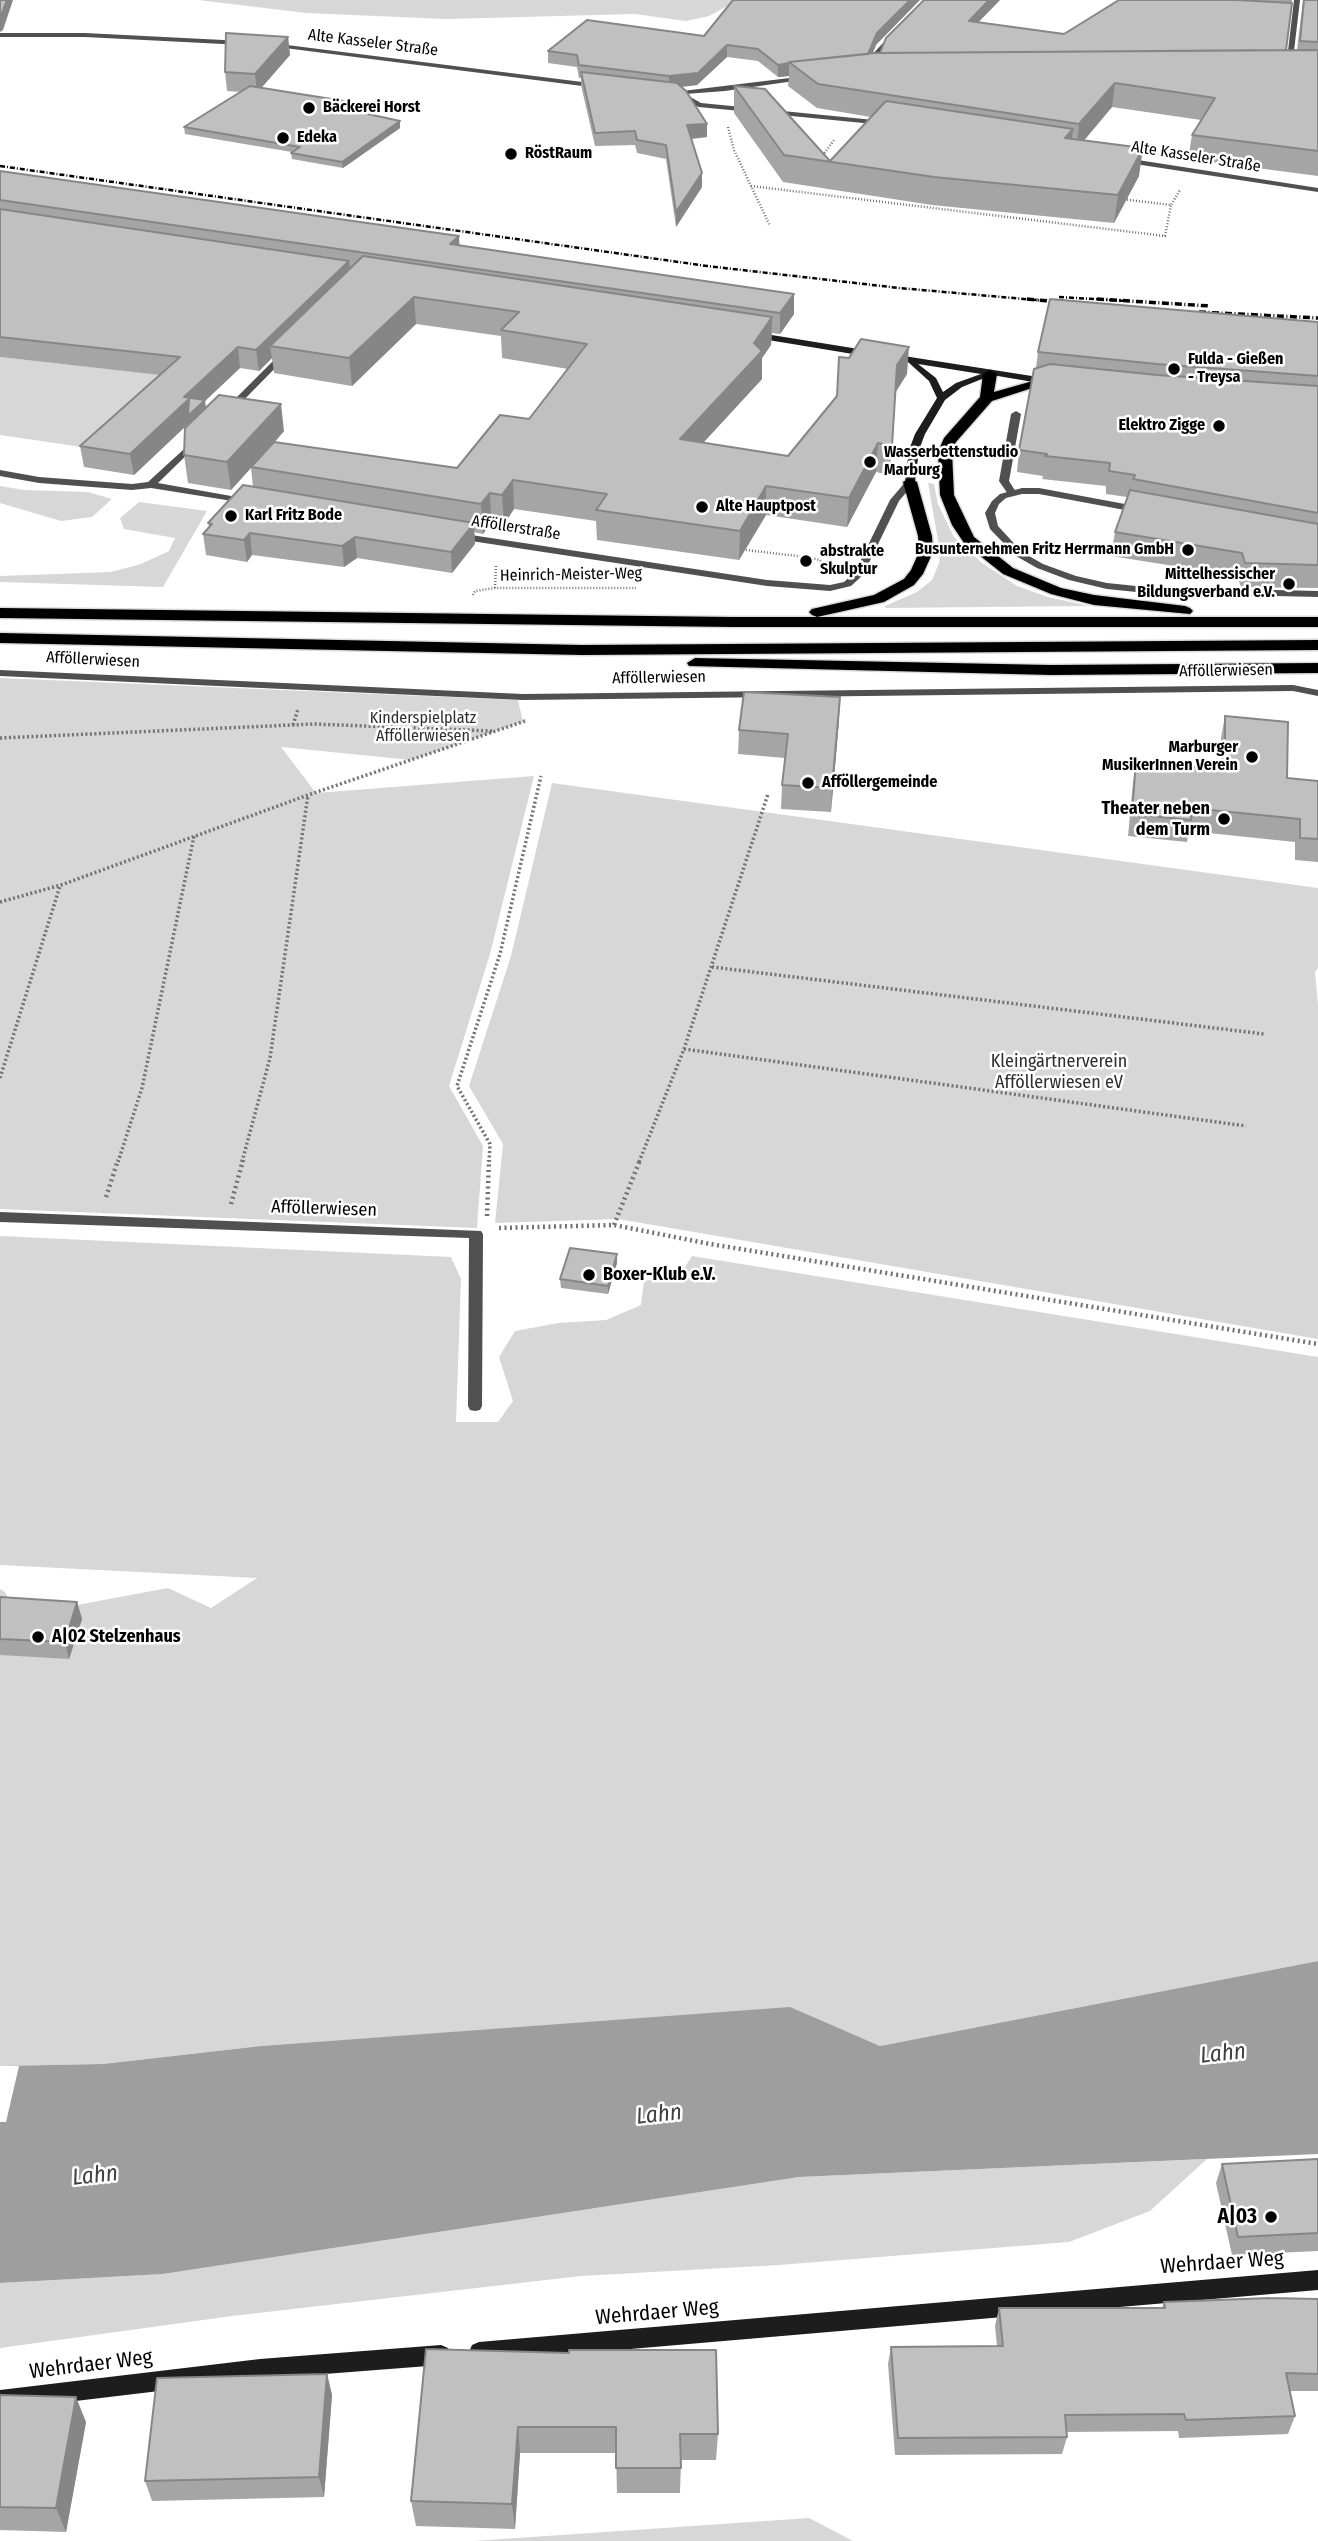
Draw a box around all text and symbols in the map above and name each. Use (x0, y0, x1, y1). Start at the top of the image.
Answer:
street label: Alte Kasseler Straße (307, 26, 439, 60)
place label: Bäckerei Horst (323, 98, 420, 118)
marker: Bäckerei Horst (301, 100, 317, 116)
place label: Edeka (297, 128, 337, 148)
marker: Edeka (275, 130, 291, 146)
street label: Alte Kasseler Straße (1130, 137, 1262, 177)
place label: RöstRaum (525, 144, 592, 164)
marker: RöstRaum (503, 146, 519, 162)
place label: Fulda - Gießen - Treysa (1188, 350, 1283, 388)
marker: Fulda - Gießen - Treysa (1166, 361, 1182, 377)
place label: Elektro Zigge (1118, 416, 1205, 436)
marker: Elektro Zigge (1211, 418, 1227, 434)
place label: Wasserbettenstudio Marburg (884, 443, 1018, 481)
marker: Wasserbettenstudio Marburg (862, 454, 878, 470)
place label: Alte Hauptpost (716, 497, 816, 517)
marker: Alte Hauptpost (694, 499, 710, 515)
place label: Karl Fritz Bode (245, 506, 342, 526)
marker: Karl Fritz Bode (223, 508, 239, 524)
street label: Afföllerstraße (470, 512, 562, 544)
place label: Busunternehmen Fritz Herrmann GmbH (915, 540, 1174, 560)
place label: abstrakte Skulptur (820, 542, 884, 580)
marker: Busunternehmen Fritz Herrmann GmbH (1180, 542, 1196, 558)
marker: abstrakte Skulptur (798, 553, 814, 569)
street label: Heinrich-Meister-Weg (500, 564, 642, 586)
place label: Mittelhessischer Bildungsverband e.V. (1137, 565, 1275, 603)
marker: Mittelhessischer Bildungsverband e.V. (1281, 576, 1297, 592)
street label: Afföllerwiesen (46, 648, 140, 672)
street label: Afföllerwiesen (1179, 661, 1273, 681)
street label: Afföllerwiesen (612, 668, 706, 688)
park label: Kinderspielplatz Afföllerwiesen (370, 709, 476, 747)
place label: Marburger MusikerInnen Verein (1102, 738, 1238, 776)
marker: Marburger MusikerInnen Verein (1244, 749, 1260, 765)
place label: Afföllergemeinde (822, 773, 937, 793)
marker: Afföllergemeinde (800, 775, 816, 791)
place label: Theater neben dem Turm (1101, 798, 1210, 840)
marker: Theater neben dem Turm (1216, 811, 1232, 827)
park label: Kleingärtnerverein Afföllerwiesen eV (991, 1051, 1127, 1094)
street label: Afföllerwiesen (271, 1196, 377, 1222)
place label: Boxer-Klub e.V. (603, 1264, 716, 1286)
marker: Boxer-Klub e.V. (581, 1267, 597, 1283)
place label: A|02 Stelzenhaus (52, 1626, 181, 1648)
marker: A|02 Stelzenhaus (30, 1629, 46, 1645)
water label: Lahn (1199, 2038, 1247, 2070)
water label: Lahn (635, 2099, 683, 2131)
water label: Lahn (71, 2160, 119, 2192)
place label: A|03 (1217, 2204, 1257, 2230)
marker: A|03 (1263, 2209, 1279, 2225)
street label: Wehrdaer Weg (1159, 2246, 1285, 2280)
street label: Wehrdaer Weg (594, 2295, 720, 2331)
street label: Wehrdaer Weg (28, 2345, 154, 2385)

